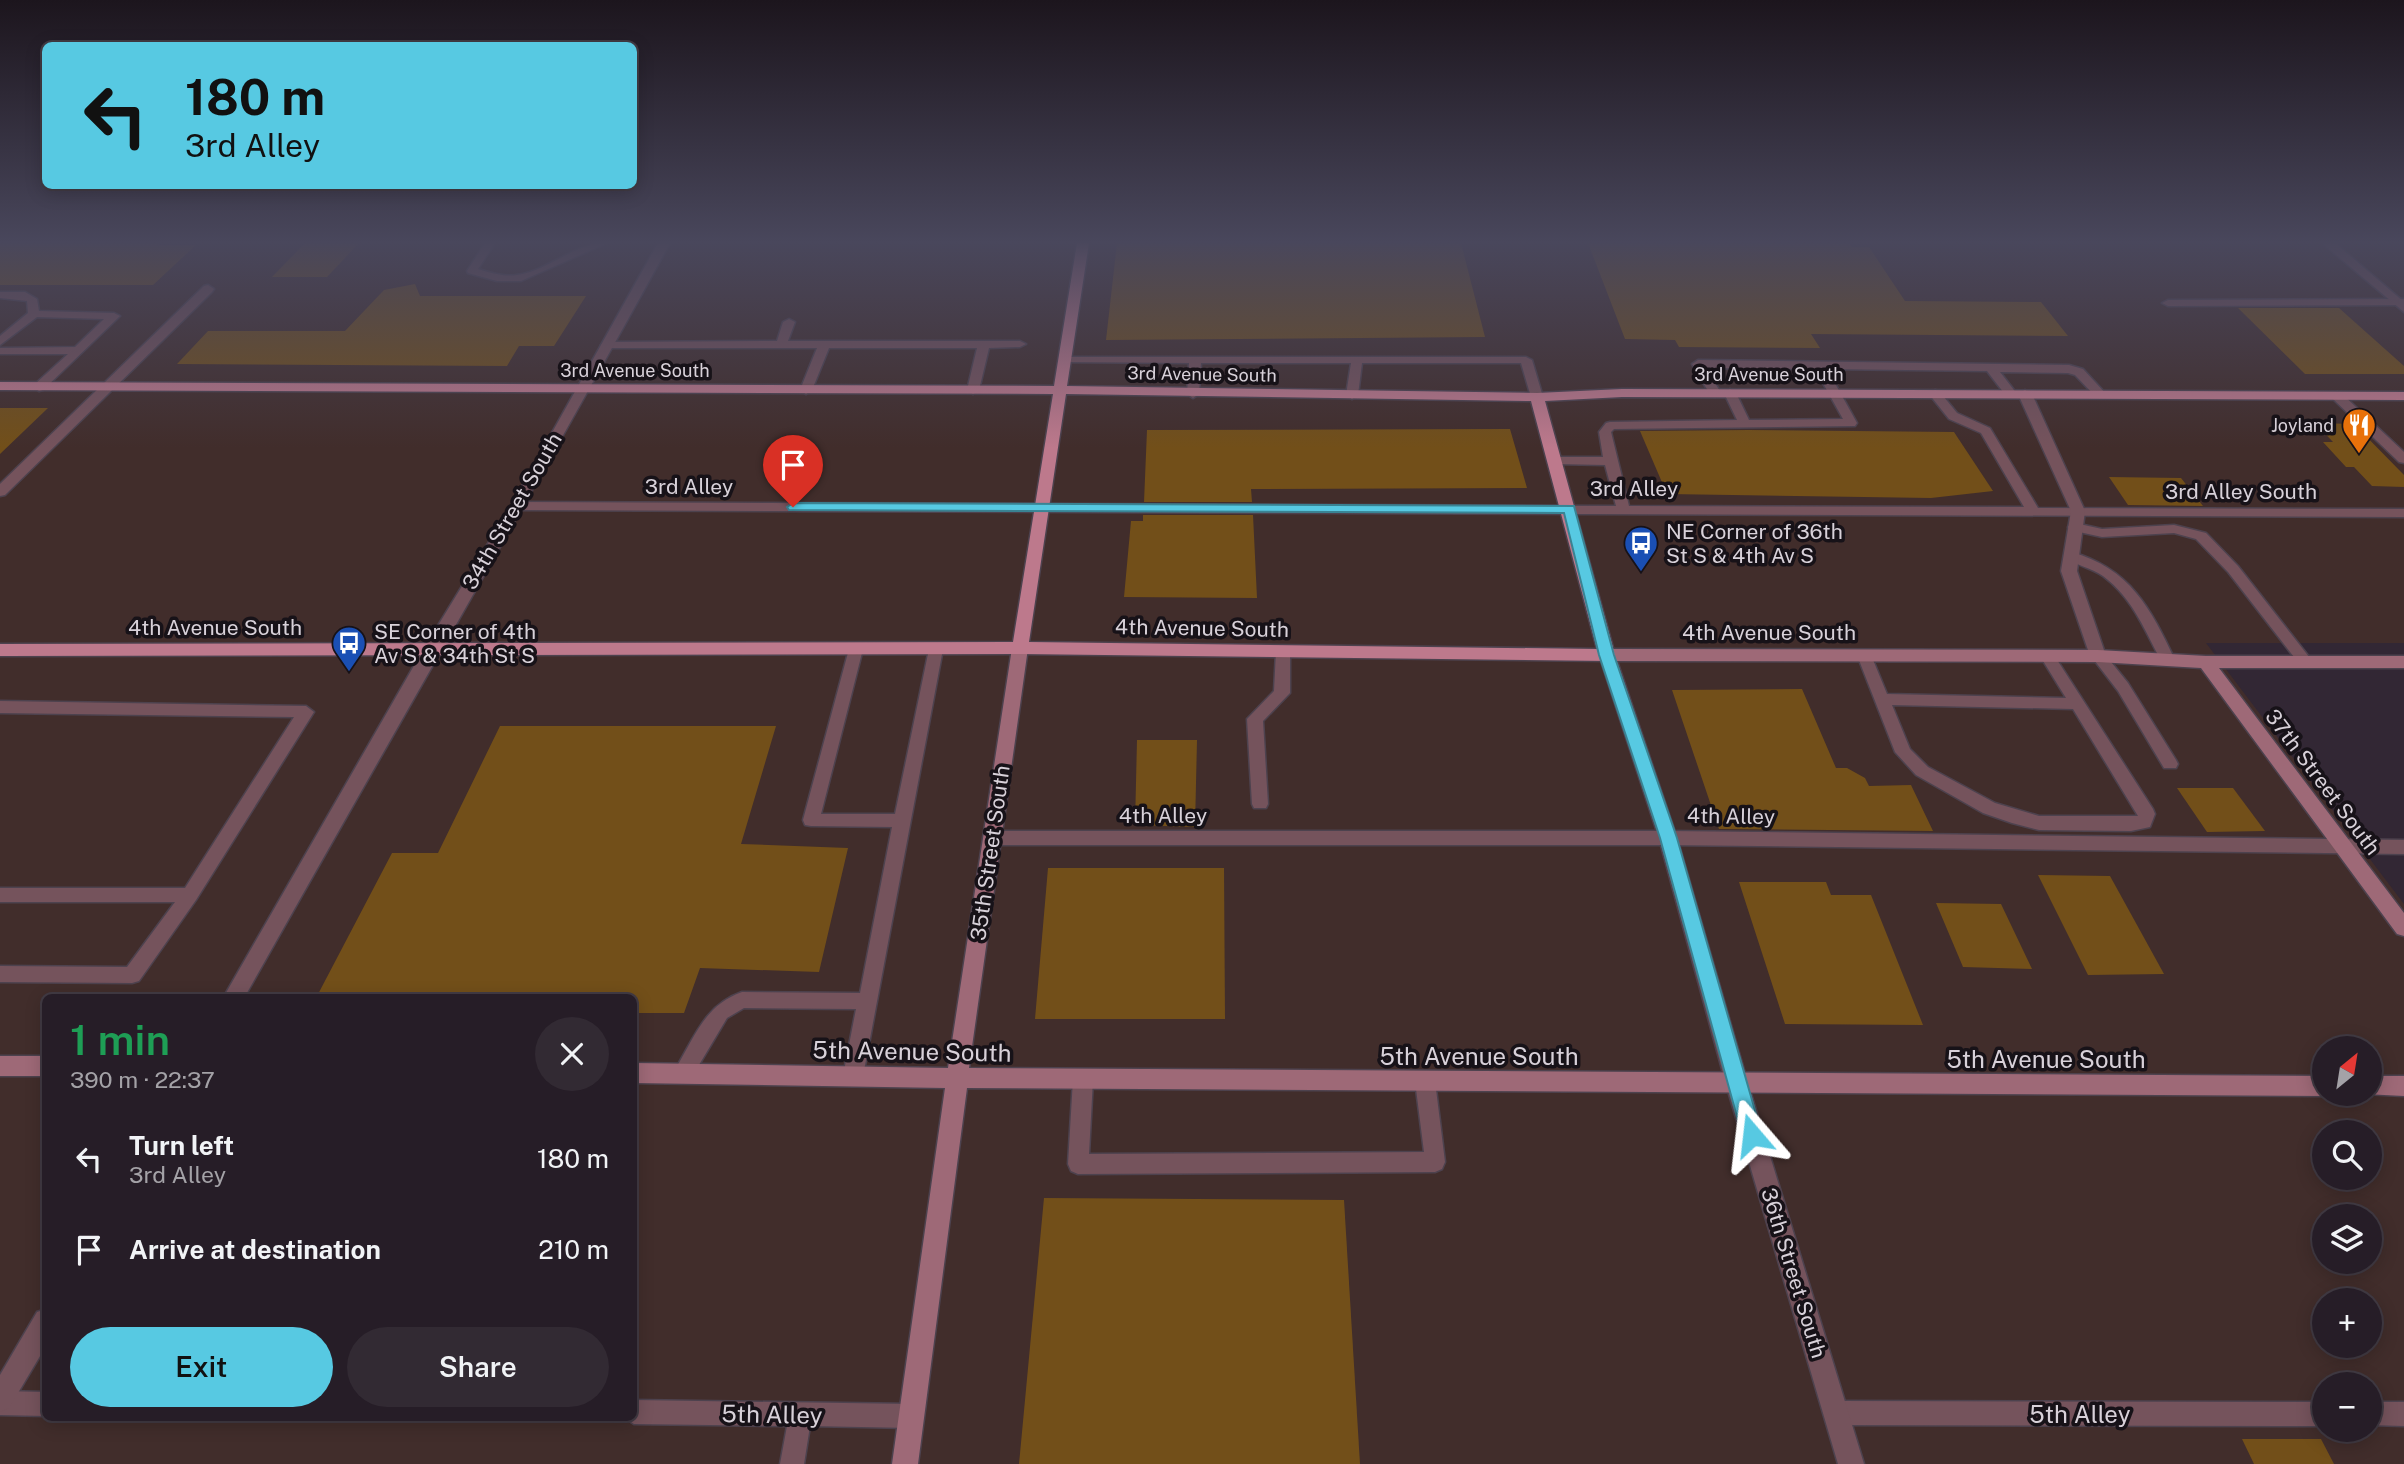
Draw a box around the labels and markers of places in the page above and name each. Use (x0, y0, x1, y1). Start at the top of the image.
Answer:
restaurant icon: Joyland (2340, 406, 2378, 455)
place label: Joyland (2271, 415, 2334, 436)
pin (763, 435, 823, 507)
place label: NE Corner of 36th St S & 4th Av S (1666, 519, 1843, 568)
bus stop icon: NE Corner of 36th St S & 4th Av S (1622, 524, 1660, 573)
place label: SE Corner of 4th Av S & 34th St S (374, 619, 536, 668)
bus stop icon: SE Corner of 4th Av S & 34th St S (330, 624, 368, 673)

